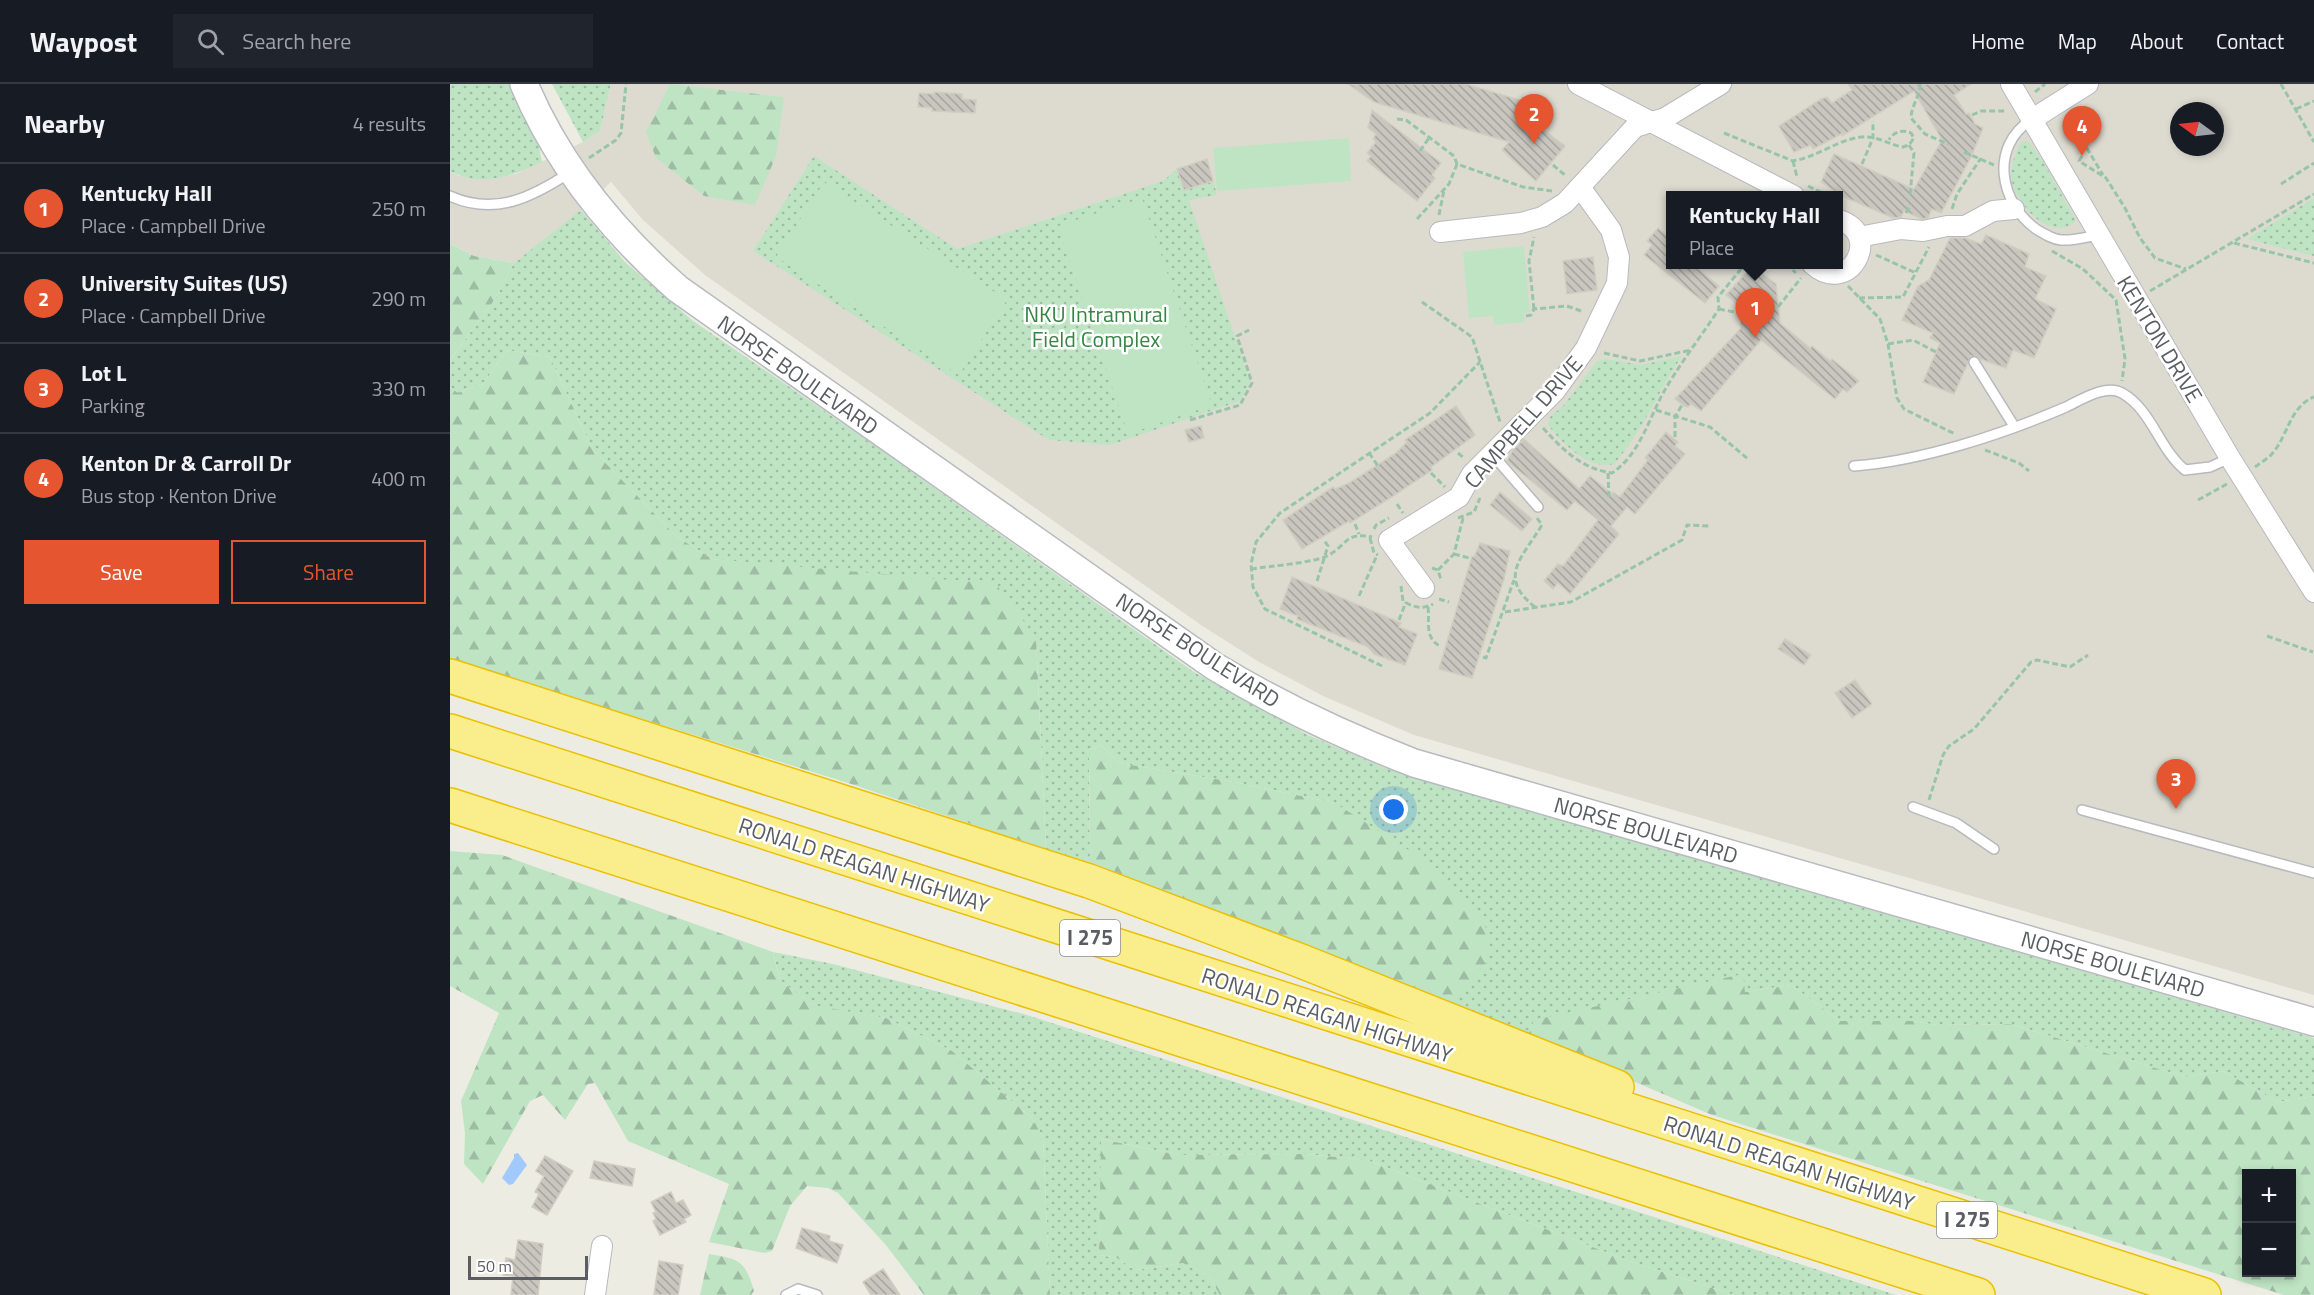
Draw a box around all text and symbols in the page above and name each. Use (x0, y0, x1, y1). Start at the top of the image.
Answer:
search box (173, 14, 593, 68)
text: Waypost (30, 20, 137, 63)
text: Search here (242, 24, 351, 58)
icon: search (194, 25, 227, 58)
text: Home (1971, 25, 2025, 57)
text: Map (2058, 25, 2097, 57)
text: About (2130, 25, 2183, 57)
text: Contact (2216, 25, 2284, 57)
pin: 2 (1514, 94, 1554, 144)
north arrow (2170, 102, 2224, 156)
text: Nearby (24, 104, 105, 143)
pin: 4 (2062, 106, 2102, 156)
text: 4 results (353, 108, 426, 139)
text: Kentucky Hall (81, 176, 212, 210)
popup (1666, 191, 1843, 269)
text: 1 (38, 193, 49, 224)
text: 250 m (371, 193, 426, 224)
text: Kentucky Hall (1689, 198, 1820, 232)
text: Place · Campbell Drive (81, 210, 266, 241)
text: Place (1689, 232, 1734, 263)
text: University Suites (US) (81, 266, 287, 300)
street label: KENTON DRIVE (2109, 269, 2211, 409)
text: 2 (38, 283, 49, 314)
text: 290 m (371, 283, 426, 314)
pin: 1 (1736, 288, 1774, 338)
park label: NKU Intramural Field Complex (1024, 297, 1168, 356)
text: Place · Campbell Drive (81, 300, 266, 331)
street label: NORSE BOULEVARD (710, 307, 886, 443)
street label: CAMPBELL DRIVE (1456, 348, 1590, 496)
text: Lot L (81, 356, 126, 390)
text: 3 (38, 373, 49, 404)
text: 330 m (371, 373, 426, 404)
text: Parking (81, 390, 145, 421)
text: Kenton Dr & Carroll Dr (81, 446, 291, 480)
text: 4 (38, 463, 49, 494)
text: 400 m (371, 463, 426, 494)
text: Bus stop · Kenton Drive (81, 480, 277, 511)
button: Save (24, 540, 219, 604)
button: Share (231, 540, 426, 604)
street label: NORSE BOULEVARD (1109, 584, 1287, 716)
pin: 3 (2156, 760, 2196, 809)
street label: NORSE BOULEVARD (1550, 787, 1742, 873)
your location (1379, 795, 1408, 824)
street label: RONALD REAGAN HIGHWAY (734, 808, 994, 922)
road number: I 275 (1060, 920, 1120, 956)
street label: NORSE BOULEVARD (2017, 921, 2209, 1007)
street label: RONALD REAGAN HIGHWAY (1197, 958, 1457, 1072)
street label: RONALD REAGAN HIGHWAY (1659, 1106, 1919, 1220)
map controls (2242, 1169, 2296, 1277)
button: + (2242, 1169, 2296, 1223)
road number: I 275 (1937, 1202, 1997, 1238)
button: − (2242, 1223, 2296, 1277)
scale bar (468, 1253, 588, 1280)
text: 50 m (477, 1254, 512, 1278)

